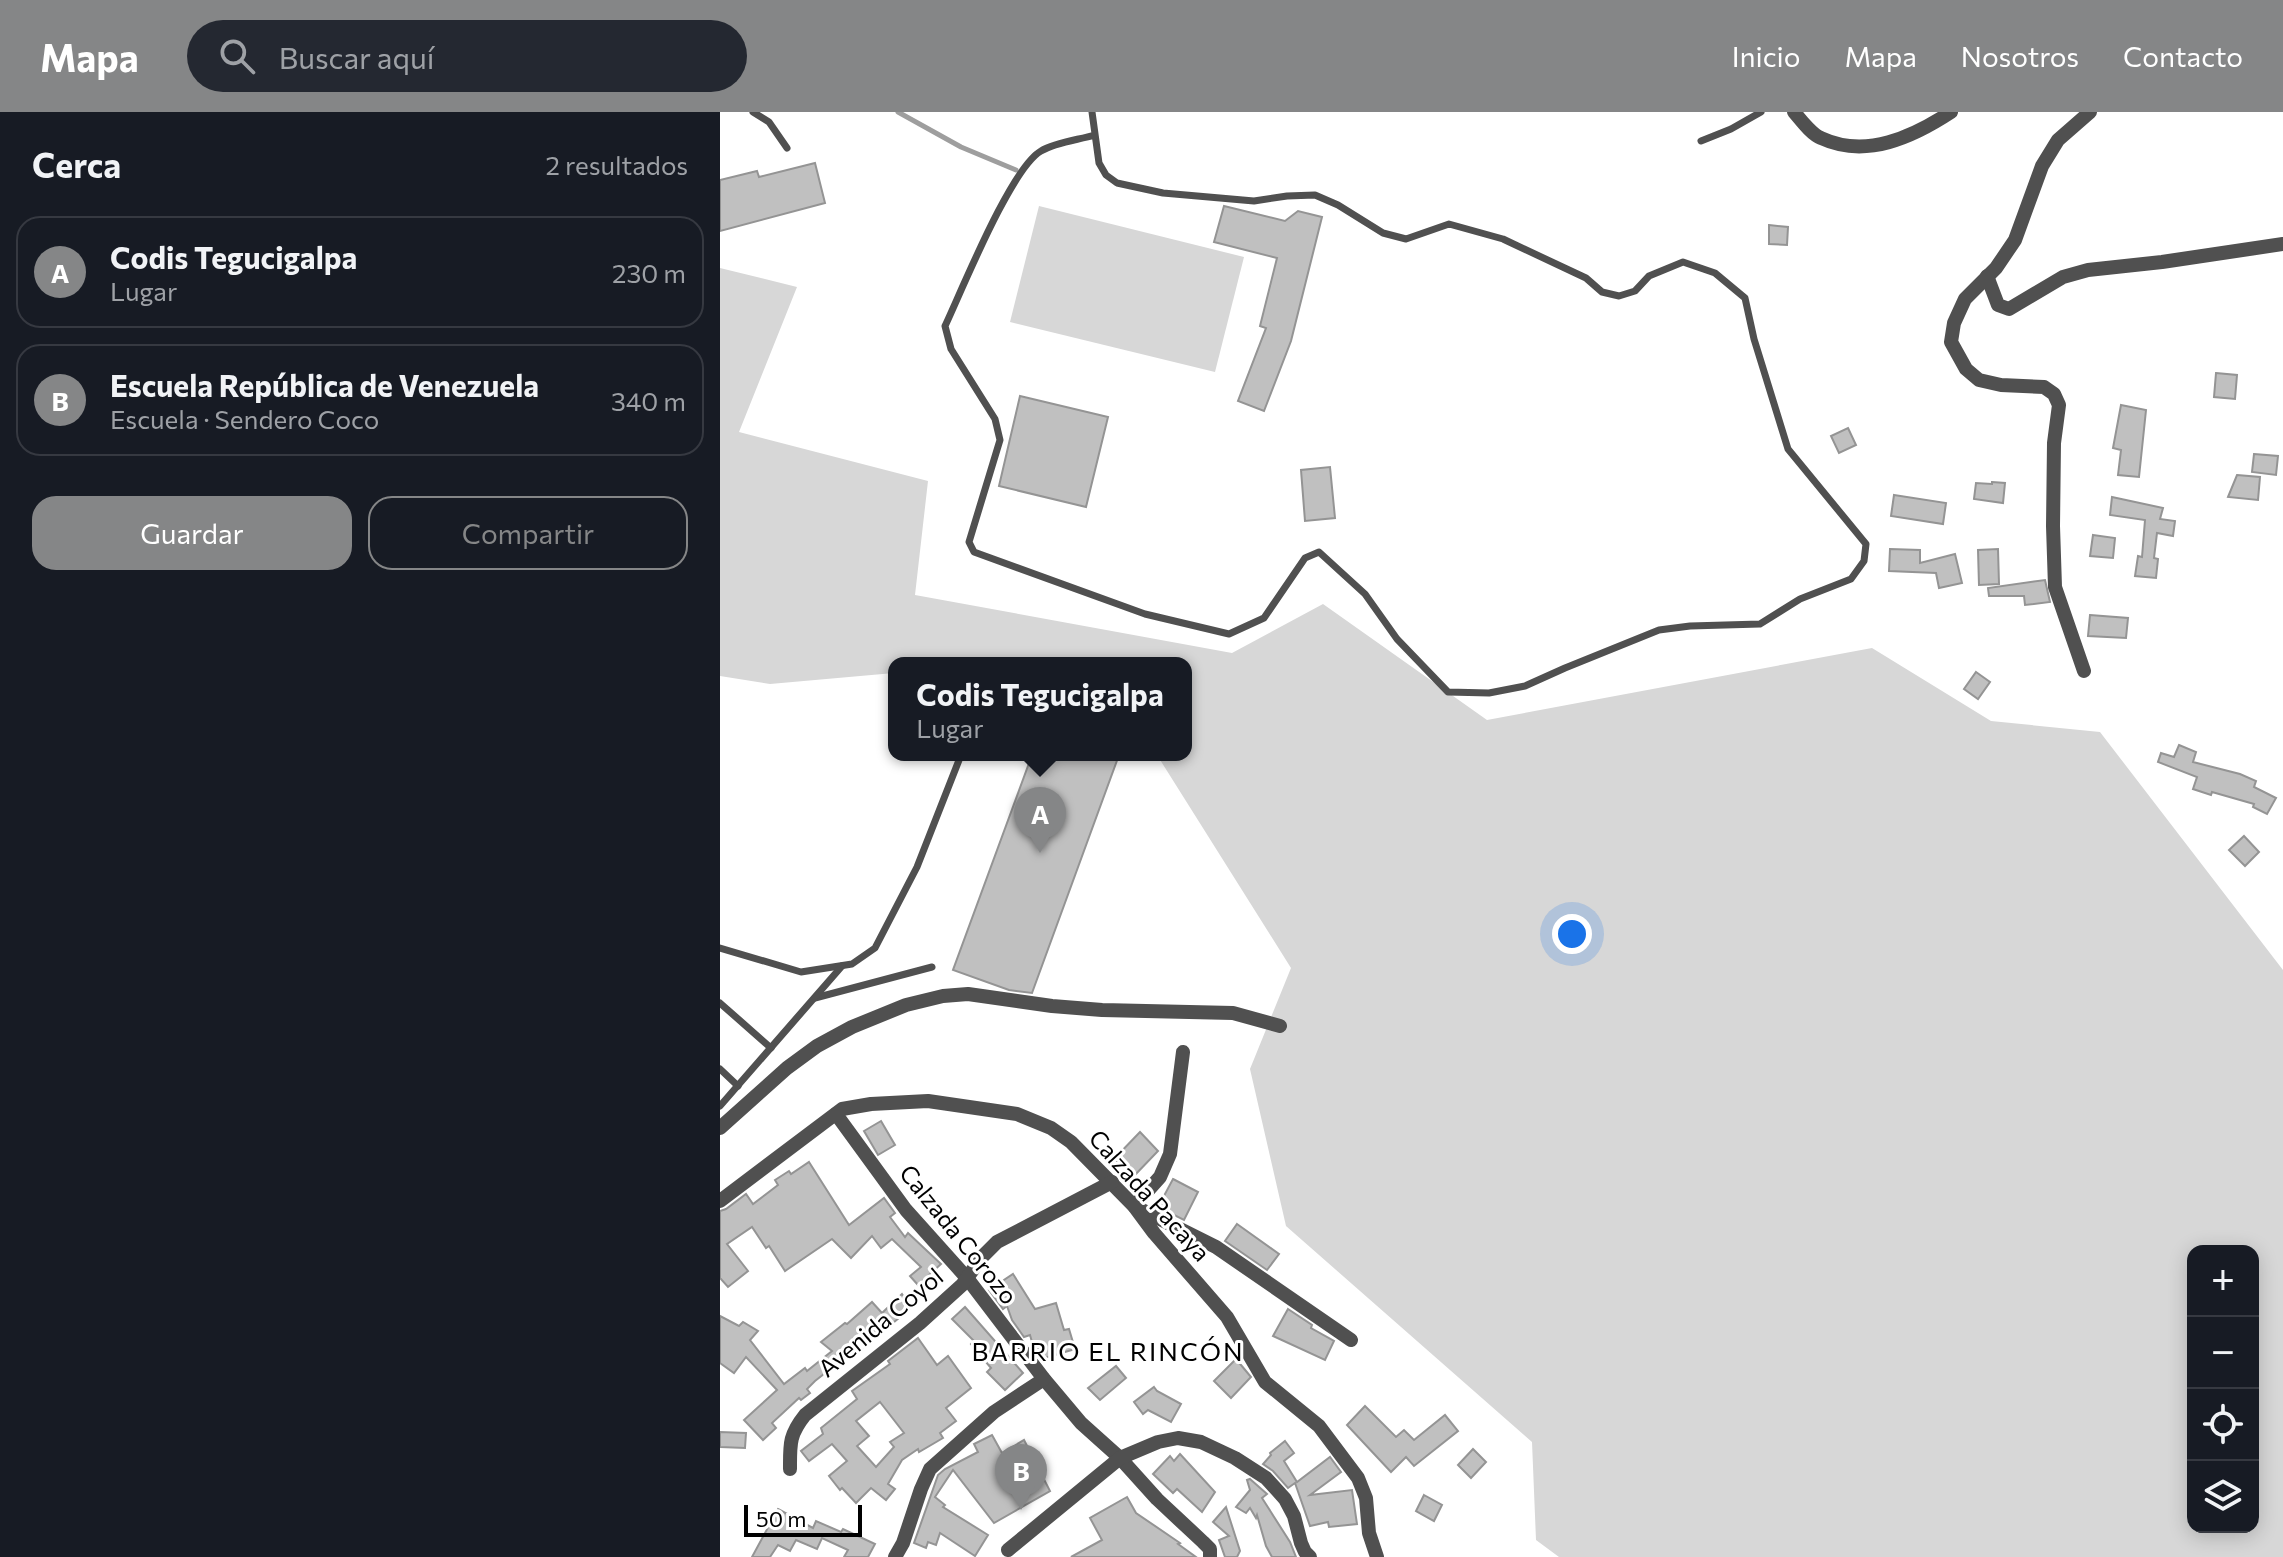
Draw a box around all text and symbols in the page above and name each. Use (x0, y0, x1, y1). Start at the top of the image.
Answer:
search box (187, 20, 747, 92)
text: Mapa (40, 33, 139, 80)
icon: search (215, 34, 259, 78)
text: Buscar aquí (279, 38, 435, 75)
text: Inicio (1732, 39, 1800, 73)
text: Mapa (1844, 39, 1917, 73)
text: Nosotros (1961, 39, 2079, 73)
text: Contacto (2123, 39, 2243, 73)
text: Cerca (32, 143, 121, 185)
text: 2 resultados (546, 149, 688, 180)
text: Codis Tegucigalpa (110, 238, 357, 275)
text: A (51, 257, 69, 288)
text: 230 m (612, 257, 686, 288)
text: Lugar (110, 275, 177, 306)
text: Escuela República de Venezuela (110, 366, 539, 403)
text: B (51, 385, 69, 416)
text: 340 m (611, 385, 686, 416)
text: Escuela · Sendero Coco (110, 403, 379, 434)
button: Guardar (32, 496, 352, 570)
button: Compartir (368, 496, 688, 570)
popup (888, 657, 1192, 761)
text: Codis Tegucigalpa (916, 675, 1164, 712)
text: Lugar (916, 712, 984, 743)
pin: A (1014, 787, 1066, 853)
your location (1552, 914, 1592, 954)
street label: Calzada Pacaya (1083, 1123, 1217, 1267)
street label: Calzada Corozo (894, 1158, 1024, 1310)
map controls (2187, 1245, 2259, 1533)
button: + (2187, 1245, 2259, 1317)
street label: Avenida Coyol (812, 1261, 948, 1382)
button: − (2187, 1317, 2259, 1389)
district label: BARRIO EL RINCÓN (971, 1335, 1245, 1366)
button: locate (2187, 1389, 2259, 1461)
pin: B (995, 1444, 1047, 1510)
button: layers (2187, 1461, 2259, 1533)
scale bar (744, 1501, 862, 1537)
text: 50 m (756, 1505, 806, 1532)

